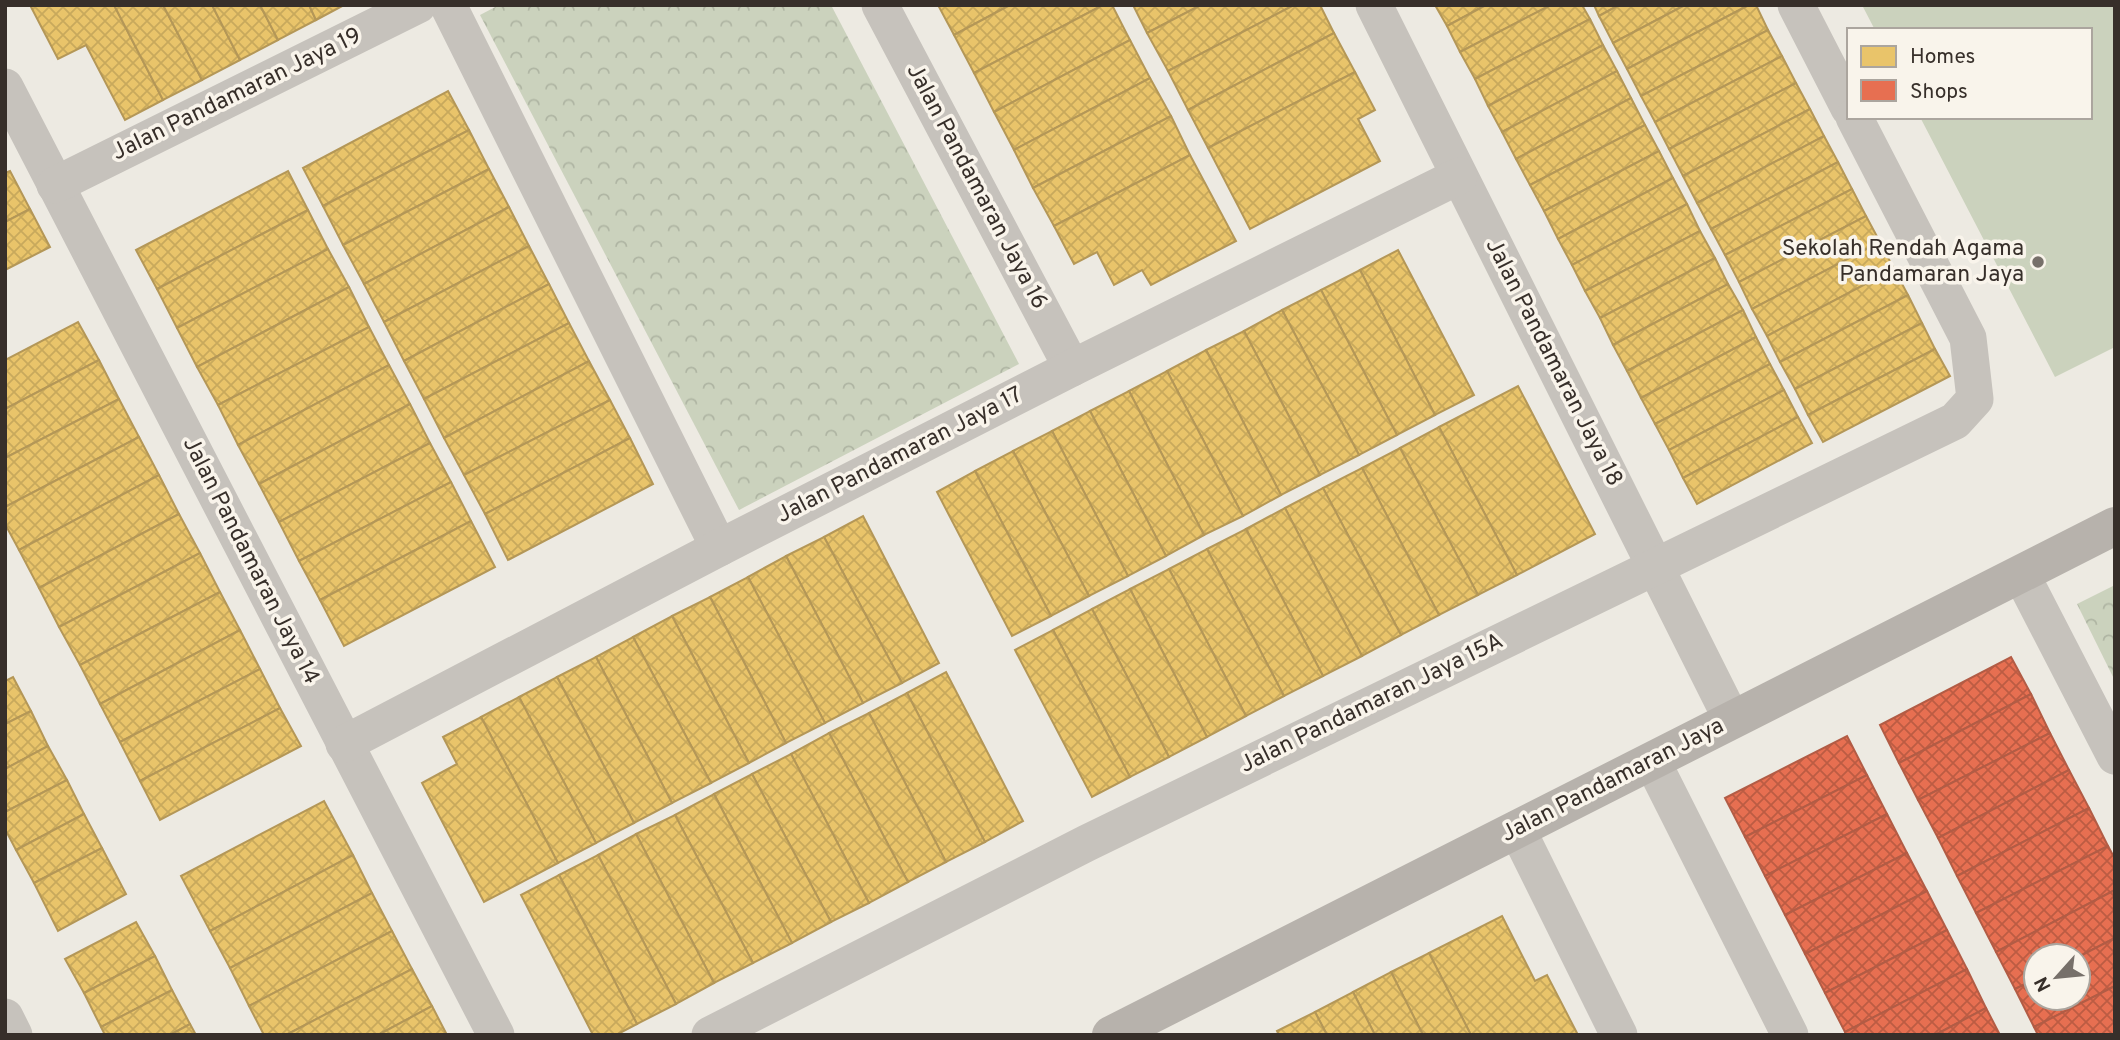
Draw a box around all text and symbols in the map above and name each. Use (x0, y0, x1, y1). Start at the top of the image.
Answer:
street label: Jalan Pandamaran Jaya 19 (108, 22, 366, 168)
legend (1847, 28, 2092, 119)
text: Homes (1910, 44, 1975, 71)
street label: Jalan Pandamaran Jaya 16 (899, 59, 1053, 315)
text: Shops (1910, 79, 1968, 106)
street label: Jalan Pandamaran Jaya 18 (1478, 234, 1628, 492)
place label: Sekolah Rendah Agama Pandamaran Jaya (1782, 235, 2024, 290)
marker: Sekolah Rendah Agama Pandamaran Jaya (2030, 254, 2046, 270)
street label: Jalan Pandamaran Jaya 17 (772, 381, 1028, 531)
street label: Jalan Pandamaran Jaya 14 (175, 432, 325, 690)
street label: Jalan Pandamaran Jaya 15A (1236, 628, 1508, 780)
street label: Jalan Pandamaran Jaya (1497, 712, 1729, 850)
north arrow (2022, 942, 2092, 1012)
text: N (2030, 972, 2057, 995)

